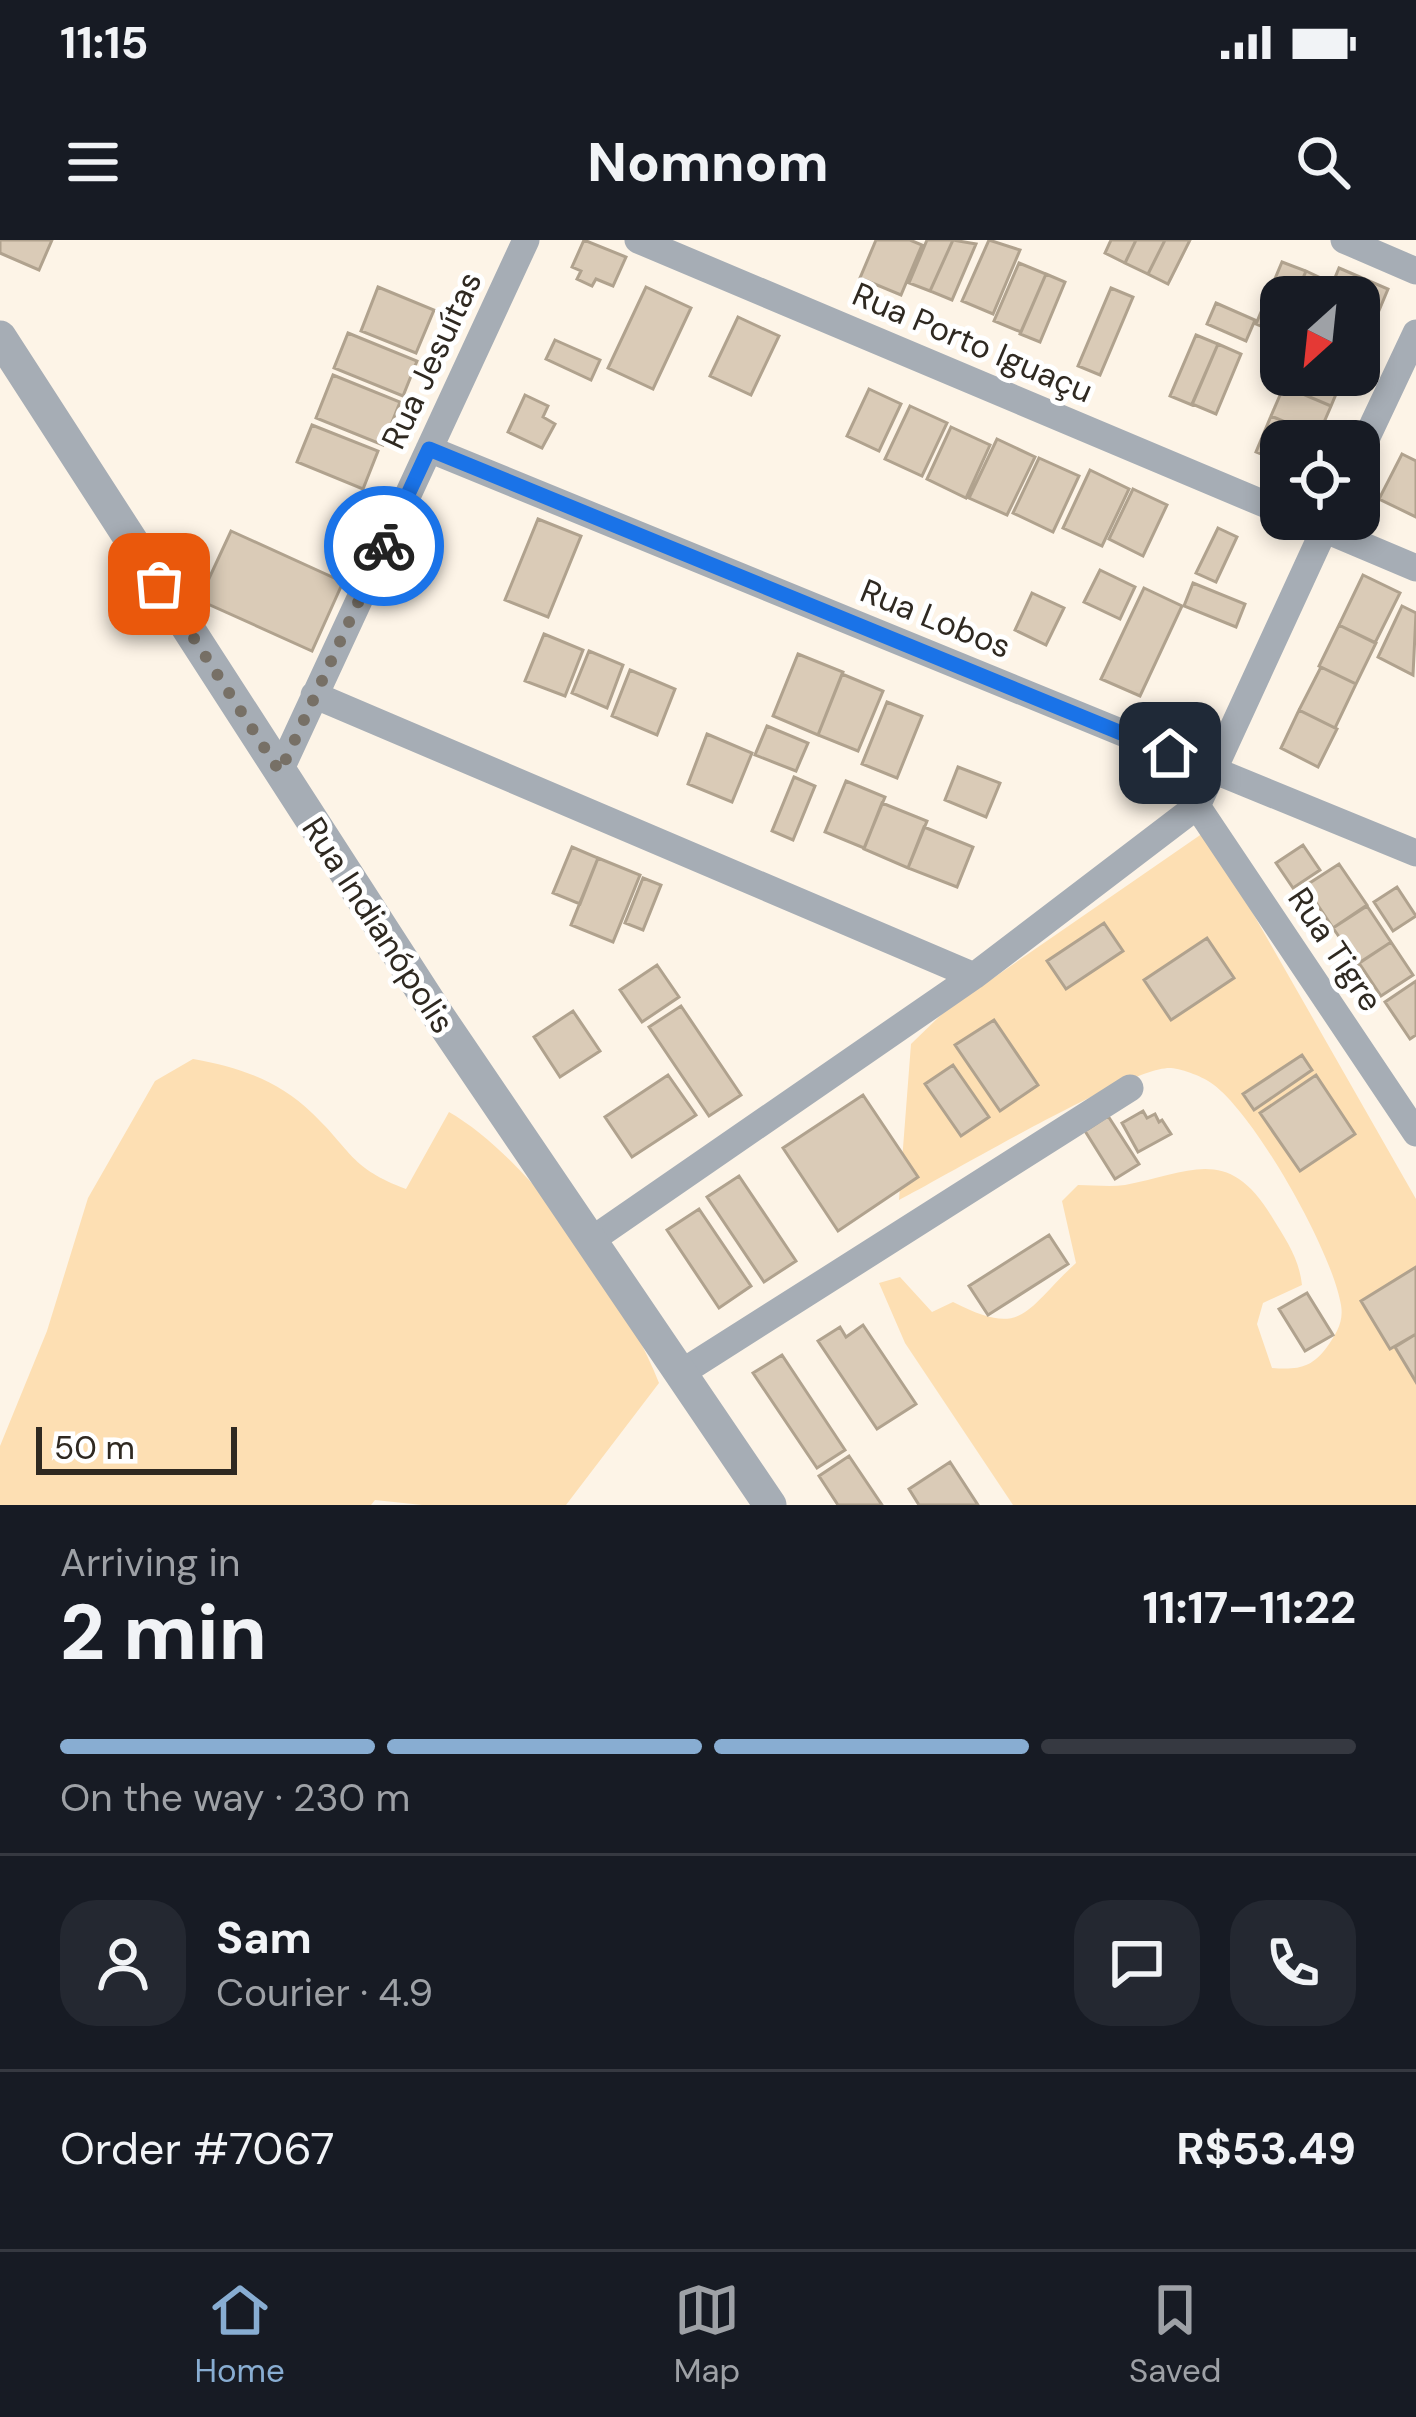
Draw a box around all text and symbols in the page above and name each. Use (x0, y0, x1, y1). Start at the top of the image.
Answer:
text: 11:15 (60, 13, 149, 72)
text: Nomnom (587, 127, 829, 198)
icon: menu (60, 129, 126, 195)
icon: search (1290, 129, 1356, 195)
street label: Rua Jesuítas (372, 265, 491, 456)
street label: Rua Porto Iguaçu (846, 272, 1099, 412)
north arrow (1260, 276, 1380, 396)
map controls (1260, 276, 1380, 540)
button: locate (1260, 420, 1380, 540)
courier (324, 486, 444, 606)
icon: bike (351, 513, 417, 579)
pin (108, 533, 210, 635)
icon: bag (126, 551, 192, 617)
street label: Rua Lobos (854, 569, 1017, 668)
pin (1119, 702, 1221, 804)
icon: home (1137, 720, 1203, 786)
street label: Rua Indianópolis (293, 809, 464, 1041)
street label: Rua Tigre (1278, 879, 1393, 1020)
scale bar (36, 1421, 237, 1474)
text: 50 m (54, 1426, 135, 1469)
text: Arriving in (60, 1537, 240, 1588)
text: 11:17–11:22 (1142, 1578, 1356, 1637)
text: 2 min (60, 1582, 267, 1683)
text: On the way · 230 m (60, 1772, 410, 1823)
button: person (60, 1900, 186, 2026)
button: chat (1074, 1900, 1200, 2026)
button: phone (1230, 1900, 1356, 2026)
text: Sam (216, 1908, 312, 1967)
text: Courier · 4.9 (216, 1967, 433, 2018)
text: Order #7067 (60, 2119, 335, 2178)
text: R$53.49 (1176, 2119, 1356, 2178)
tab: Home (194, 2277, 285, 2392)
tab: Map (674, 2277, 740, 2392)
tab: Saved (1129, 2277, 1222, 2392)

